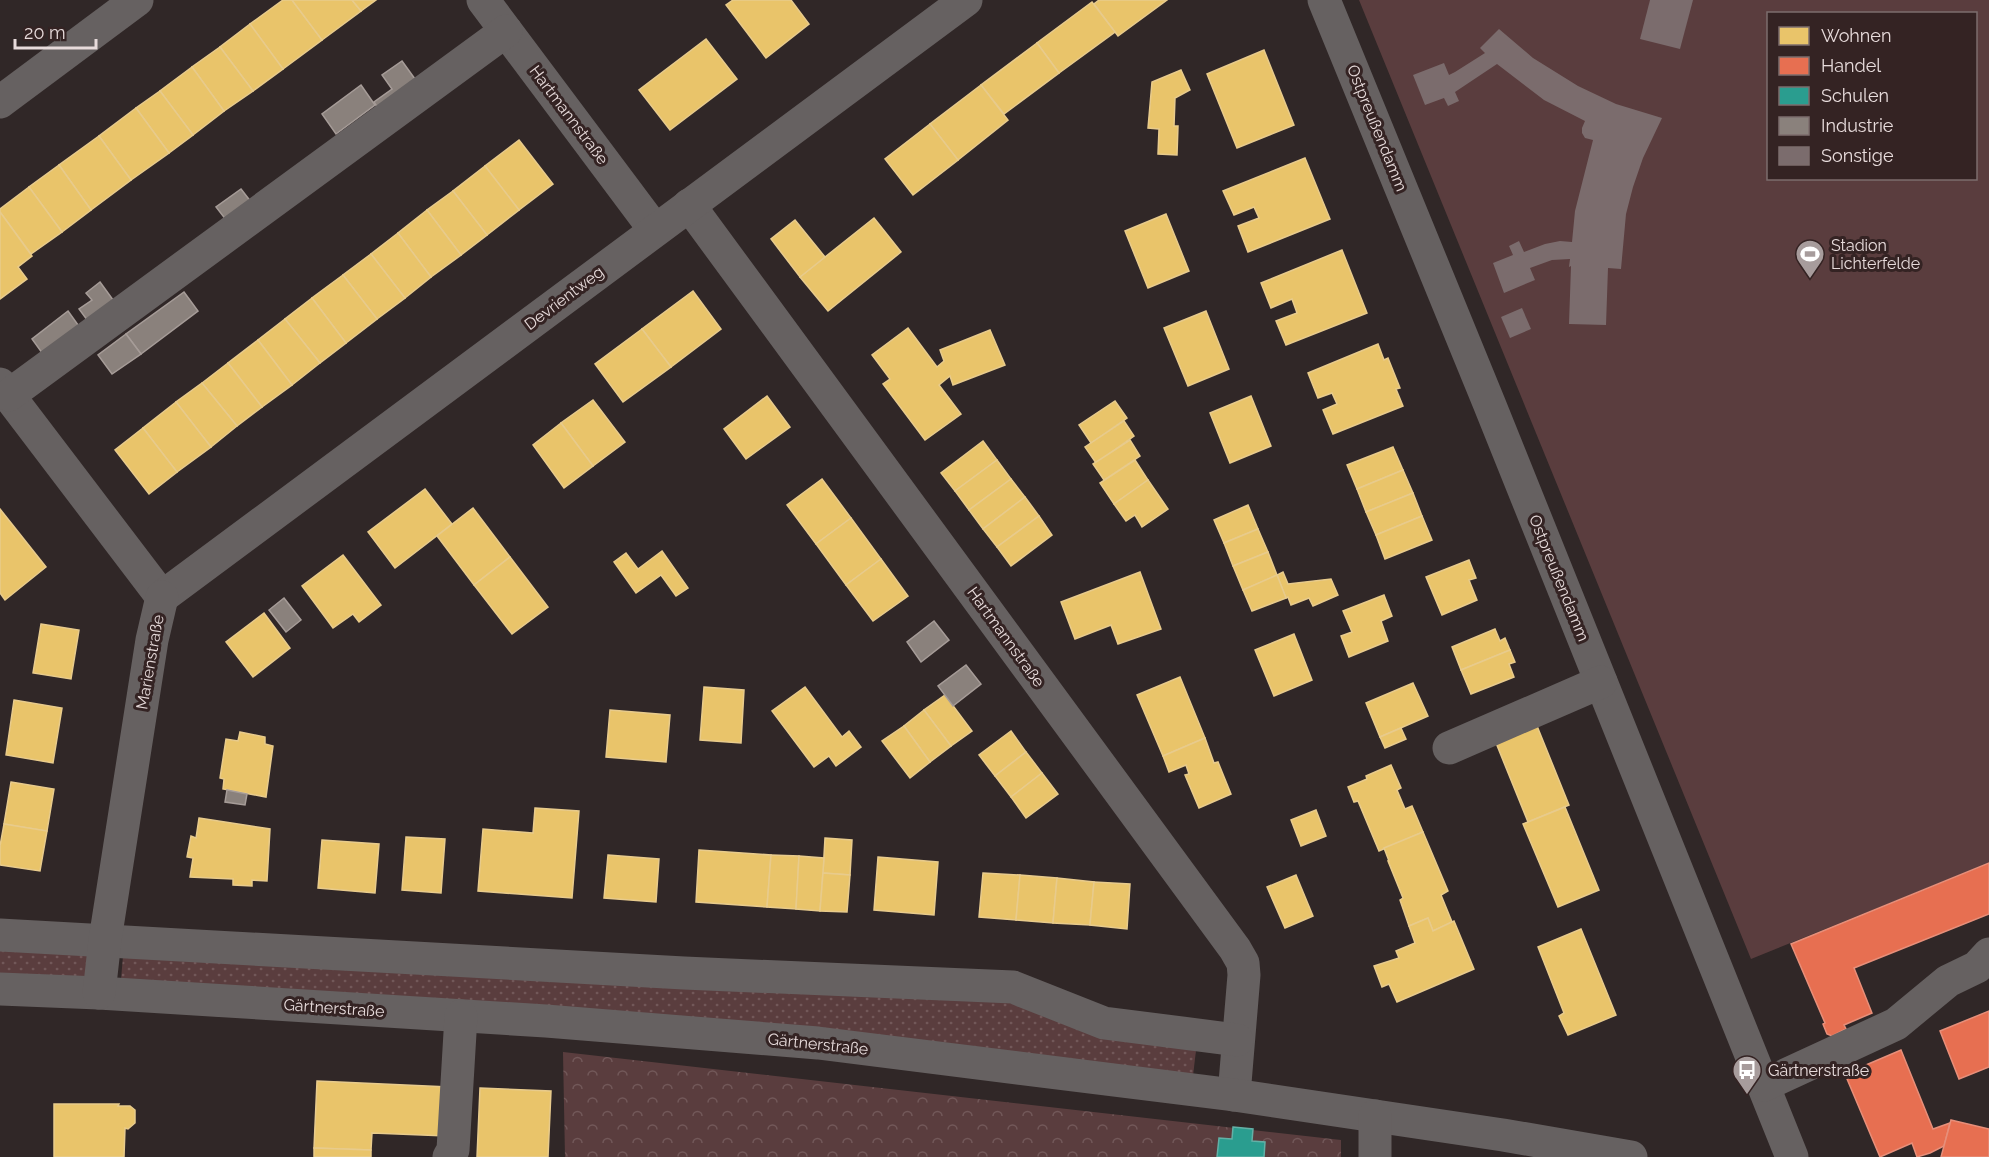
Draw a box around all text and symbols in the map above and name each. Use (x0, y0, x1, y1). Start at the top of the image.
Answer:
scale bar (15, 12, 96, 50)
legend (1767, 12, 1977, 180)
text: 20 m (24, 22, 66, 43)
text: Wohnen (1821, 25, 1891, 46)
text: Handel (1821, 55, 1881, 76)
street label: Hartmannstraße (526, 62, 612, 168)
street label: Ostpreußendamm (1343, 62, 1411, 194)
text: Schulen (1821, 85, 1889, 106)
text: Industrie (1821, 115, 1894, 136)
text: Sonstige (1821, 145, 1894, 166)
place label: Stadion Lichterfelde (1831, 236, 1920, 273)
sports icon: Stadion Lichterfelde (1794, 238, 1826, 280)
street label: Devrientweg (521, 262, 607, 334)
street label: Ostpreußendamm (1525, 512, 1593, 644)
street label: Hartmannstraße (963, 583, 1049, 691)
street label: Marienstraße (132, 613, 168, 711)
street label: Gärtnerstraße (283, 995, 385, 1021)
street label: Gärtnerstraße (767, 1029, 869, 1059)
bus stop icon: Gärtnerstraße (1731, 1054, 1763, 1096)
place label: Gärtnerstraße (1768, 1061, 1869, 1080)

